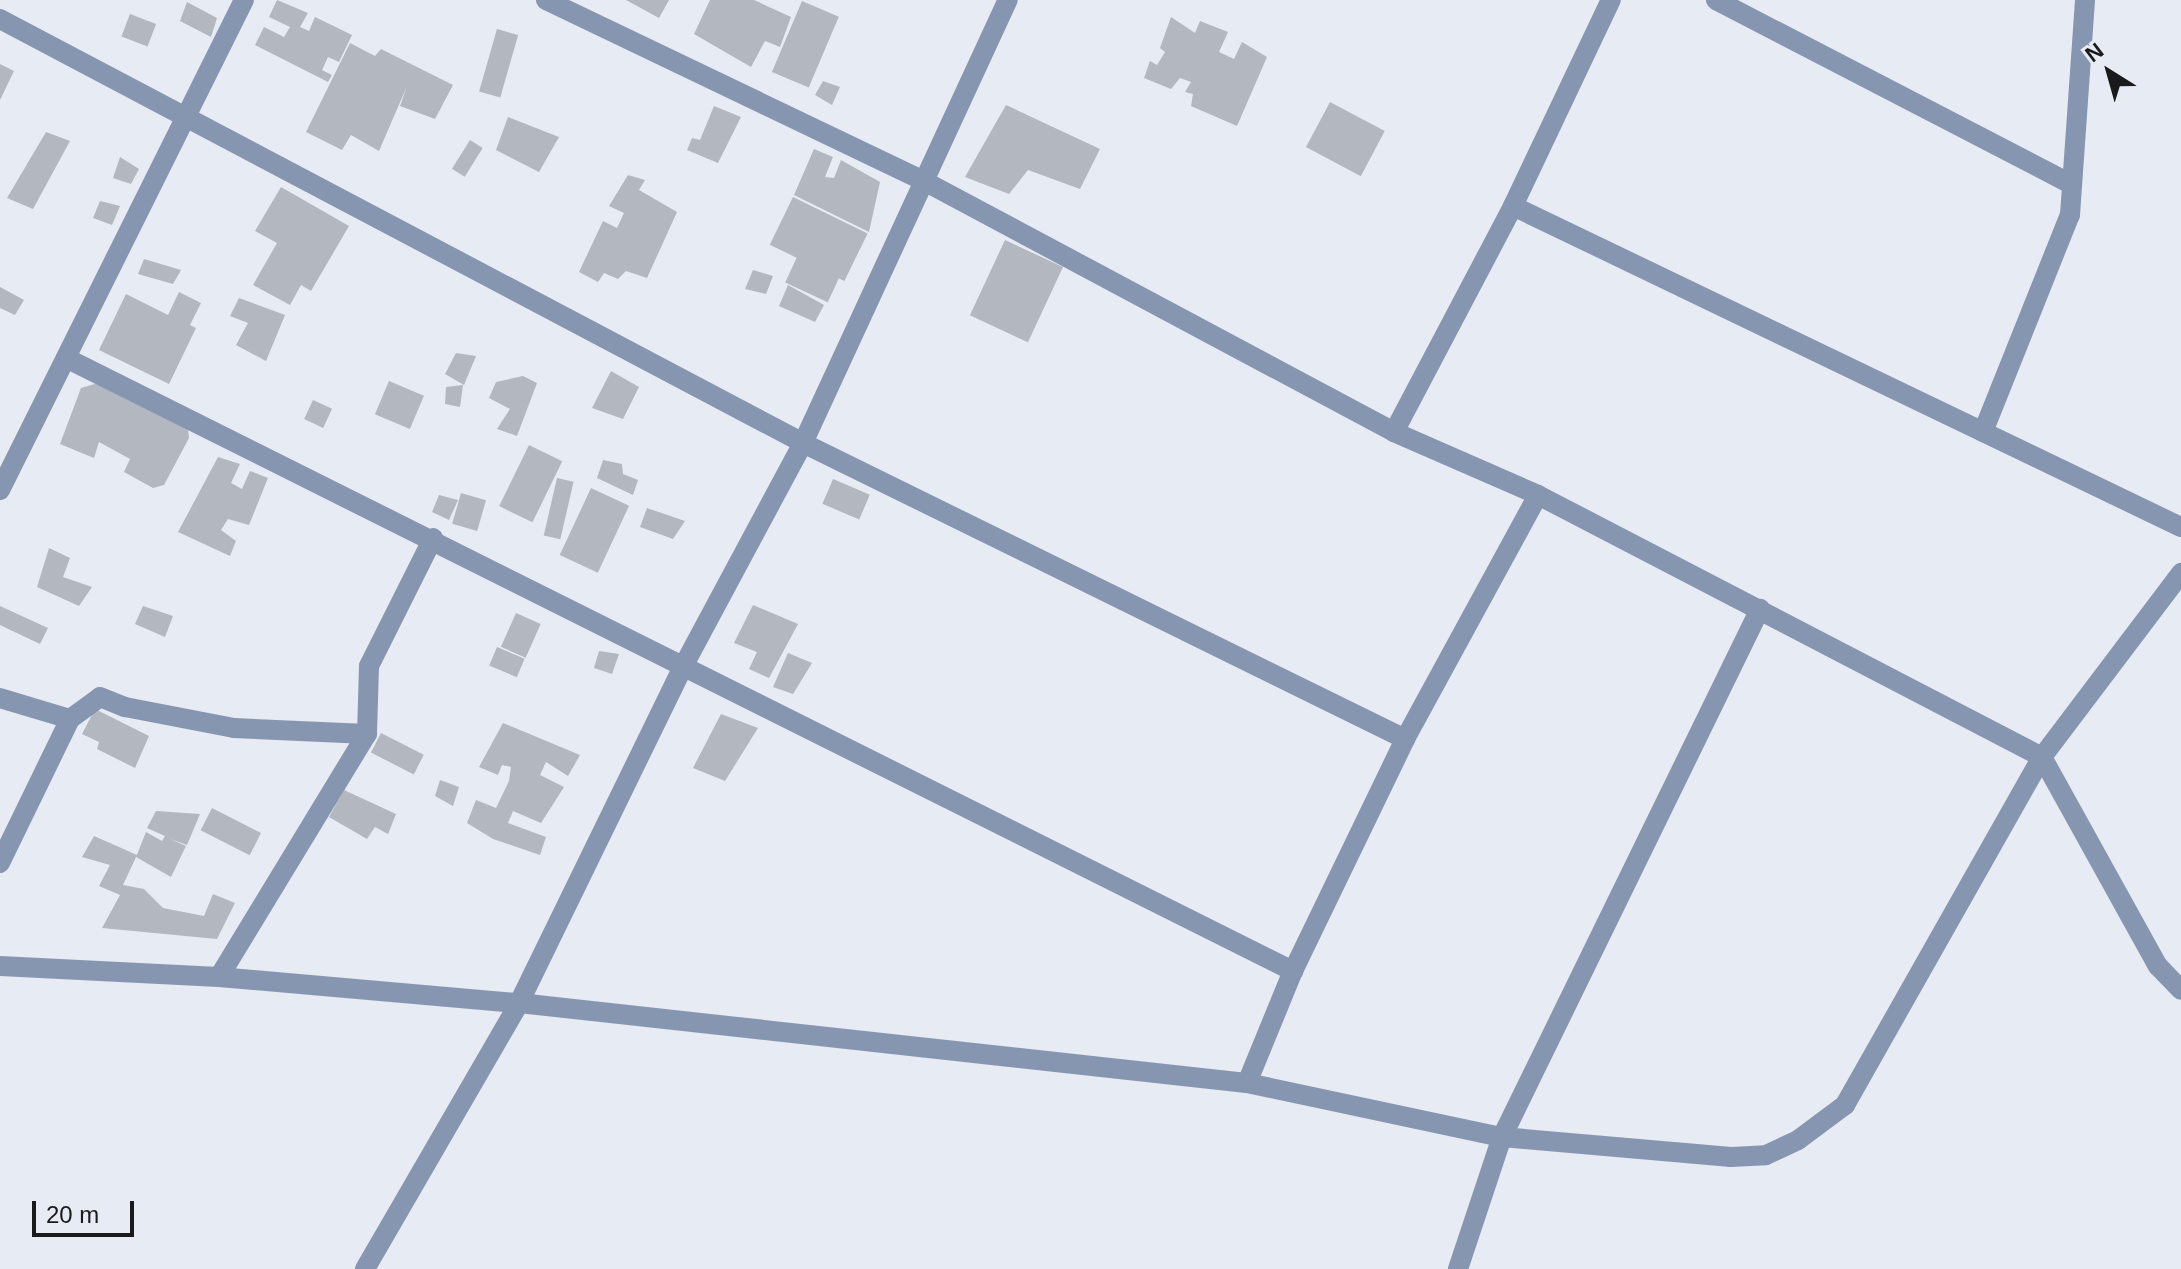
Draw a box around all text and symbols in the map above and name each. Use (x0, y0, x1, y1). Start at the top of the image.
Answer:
north arrow (2069, 32, 2149, 112)
text: N (2080, 38, 2108, 67)
scale bar (36, 1185, 138, 1235)
text: 20 m (46, 1201, 99, 1228)

